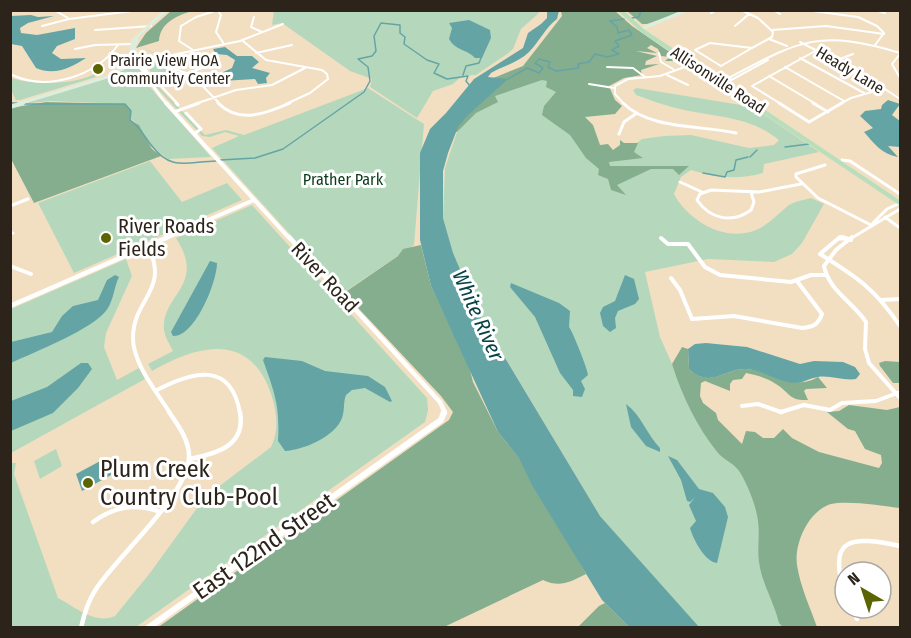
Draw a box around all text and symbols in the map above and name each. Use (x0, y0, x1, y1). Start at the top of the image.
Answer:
street label: Allisonville Road (667, 42, 769, 118)
street label: Heady Lane (813, 42, 888, 98)
place label: Prairie View HOA Community Center (110, 51, 231, 88)
marker: Prairie View HOA Community Center (91, 62, 105, 76)
park label: Prather Park (303, 170, 384, 189)
place label: River Roads Fields (118, 214, 214, 261)
marker: River Roads Fields (99, 231, 113, 245)
street label: River Road (286, 237, 364, 317)
water label: White River (447, 266, 510, 365)
place label: Plum Creek Country Club-Pool (100, 455, 278, 511)
marker: Plum Creek Country Club-Pool (81, 476, 95, 490)
street label: East 122nd Street (188, 487, 341, 605)
north arrow (833, 560, 893, 620)
text: N (844, 568, 864, 589)

